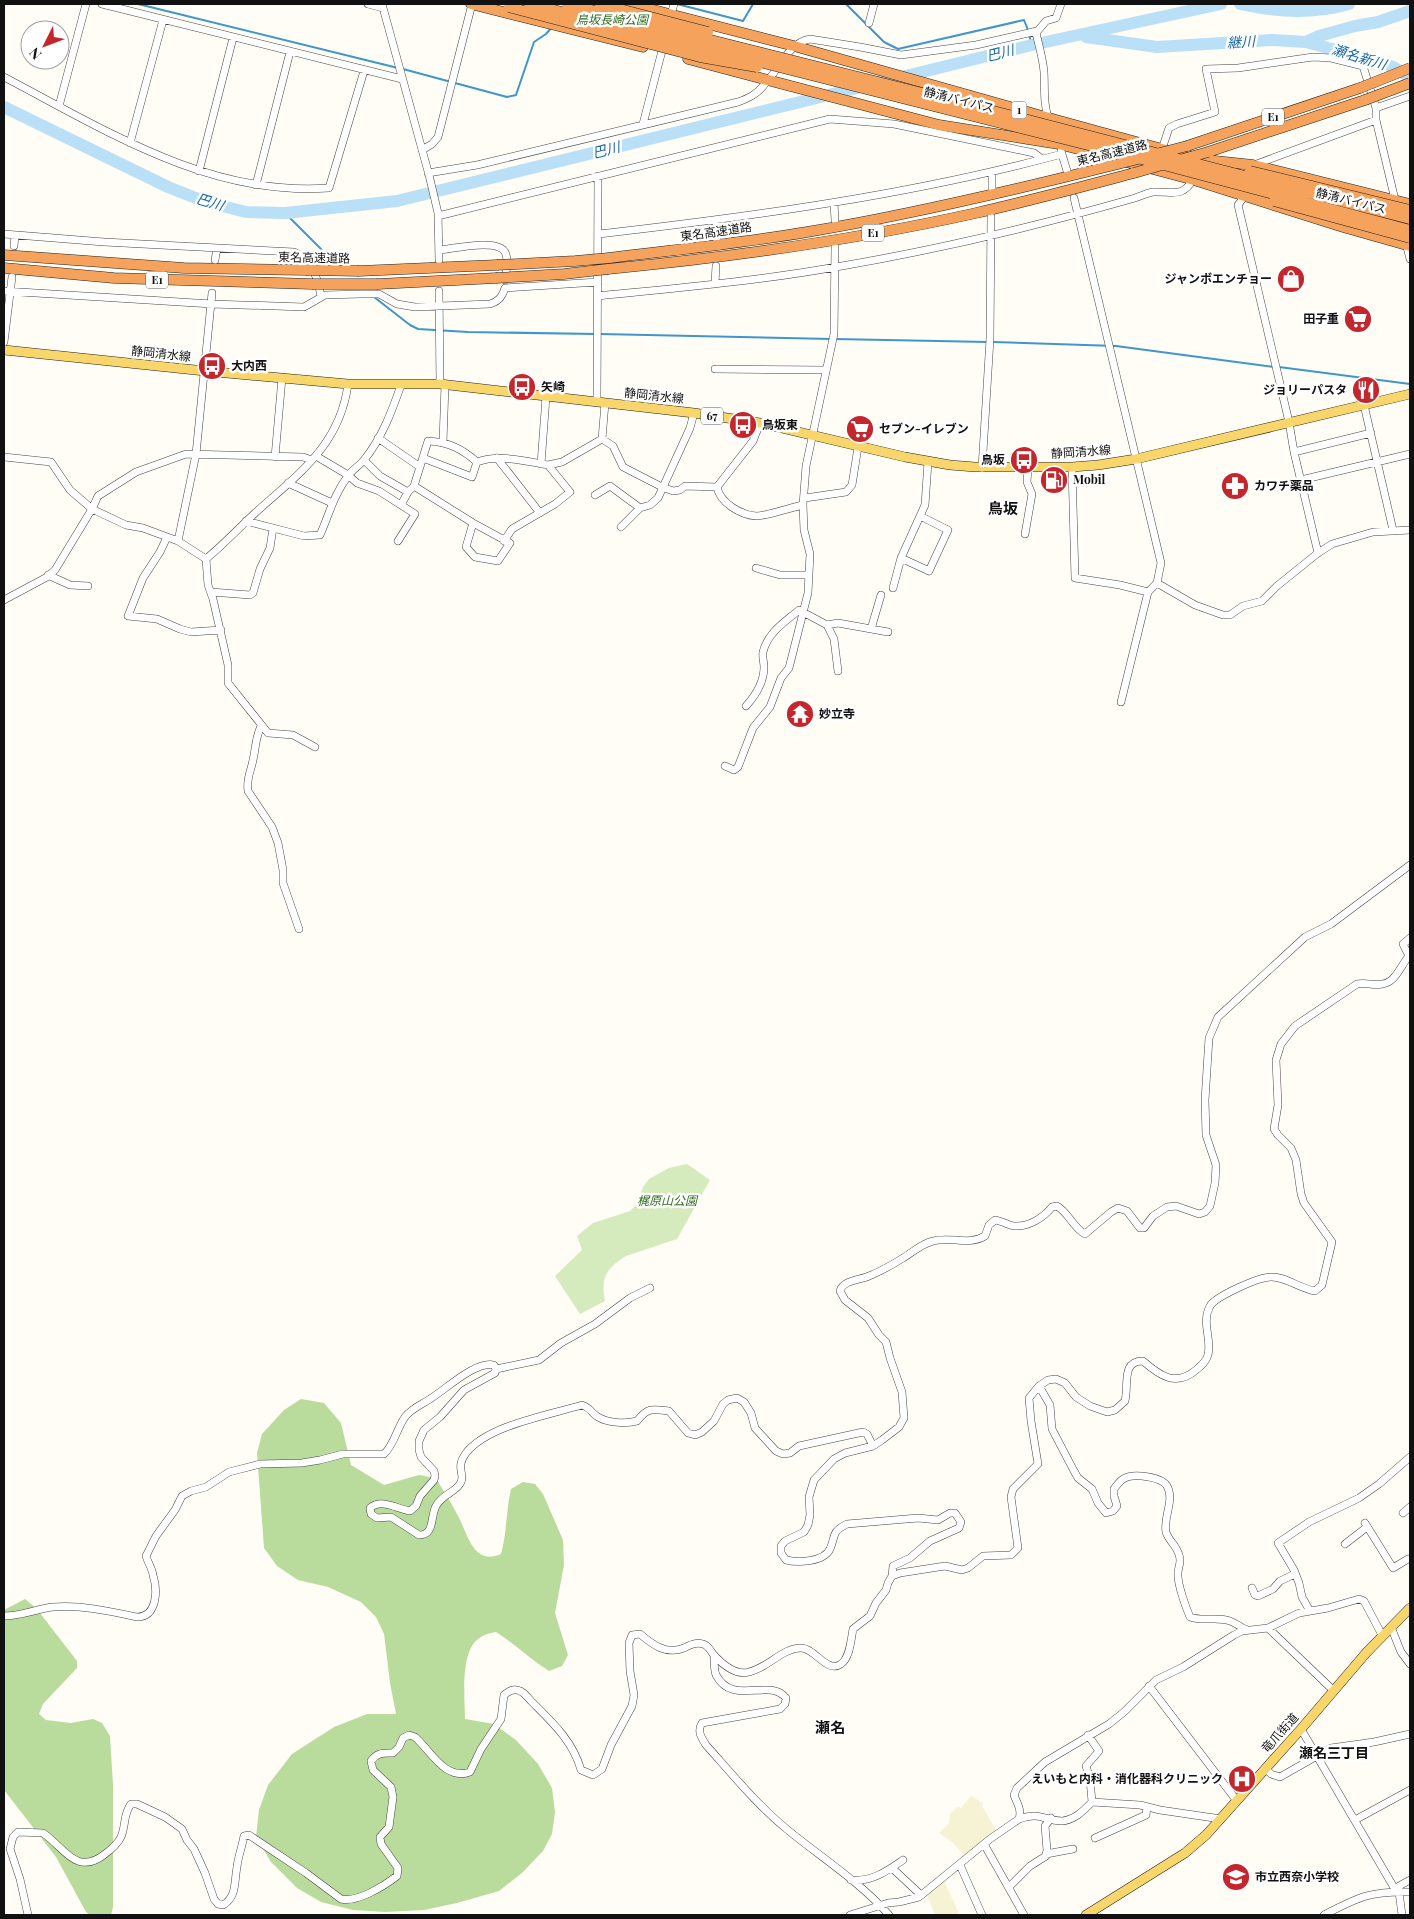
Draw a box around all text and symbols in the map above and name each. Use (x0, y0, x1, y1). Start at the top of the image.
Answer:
park label: 鳥坂長崎公園 (576, 11, 650, 27)
north arrow (20, 20, 70, 70)
water label: 継川 (1226, 31, 1257, 52)
water label: 巴川 (984, 39, 1018, 65)
water label: 瀬名新川 (1330, 39, 1391, 74)
text: N (25, 44, 45, 64)
street label: 静清バイパス (922, 83, 996, 115)
road number: 1 (1012, 102, 1026, 118)
road number: E1 (1262, 108, 1284, 125)
water label: 巴川 (590, 136, 624, 162)
street label: 東名高速道路 (1075, 136, 1149, 169)
street label: 静清バイパス (1314, 184, 1388, 216)
water label: 巴川 (194, 188, 228, 215)
street label: 東名高速道路 (679, 218, 753, 244)
road number: E1 (862, 224, 884, 242)
street label: 東名高速道路 (278, 248, 350, 266)
shop icon: ジャンボエンチョー (1276, 264, 1306, 294)
place label: ジャンボエンチョー (1165, 270, 1272, 286)
road number: E1 (146, 272, 168, 288)
supermarket icon: 田子重 (1343, 304, 1373, 334)
place label: 田子重 (1303, 310, 1339, 326)
street label: 静岡清水線 (130, 342, 192, 364)
bus stop icon: 大内西 (197, 351, 227, 381)
place label: 大内西 (231, 357, 267, 373)
bus stop icon: 矢崎 (507, 372, 537, 402)
restaurant icon: ジョリーパスタ (1351, 375, 1381, 405)
place label: 矢崎 (541, 378, 565, 394)
place label: ジョリーパスタ (1263, 381, 1347, 397)
street label: 静岡清水線 (623, 384, 685, 406)
road number: 67 (701, 408, 723, 424)
bus stop icon: 鳥坂東 (728, 410, 758, 440)
supermarket icon: セブン-イレブン (845, 414, 875, 444)
place label: 鳥坂東 (762, 416, 798, 432)
place label: セブン-イレブン (879, 420, 969, 436)
street label: 静岡清水線 (1050, 441, 1111, 461)
bus stop icon: 鳥坂 (1009, 445, 1039, 475)
place label: 鳥坂 (981, 451, 1005, 467)
fuel station icon: Mobil (1039, 465, 1069, 495)
place label: Mobil (1073, 471, 1105, 487)
pharmacy icon: カワチ薬品 (1220, 471, 1250, 501)
place label: カワチ薬品 (1254, 477, 1314, 493)
district label: 鳥坂 (988, 498, 1018, 518)
temple icon: 妙立寺 (785, 699, 815, 729)
place label: 妙立寺 (819, 705, 855, 721)
park label: 梶原山公園 (637, 1192, 699, 1208)
street label: 竜爪街道 (1257, 1709, 1301, 1756)
district label: 瀬名 (815, 1717, 845, 1737)
district label: 瀬名三丁目 (1299, 1743, 1369, 1762)
hospital icon: えいもと内科・消化器科クリニック (1227, 1764, 1257, 1794)
place label: えいもと内科・消化器科クリニック (1031, 1770, 1223, 1786)
school or university icon: 市立西奈小学校 (1221, 1862, 1251, 1892)
place label: 市立西奈小学校 (1255, 1868, 1339, 1884)

